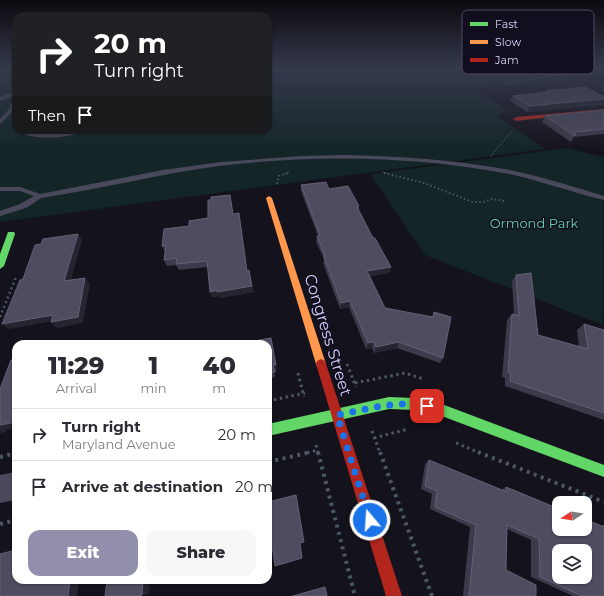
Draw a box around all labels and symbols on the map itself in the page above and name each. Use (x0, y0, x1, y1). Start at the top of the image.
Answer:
legend (462, 10, 594, 74)
text: Fast (495, 17, 519, 31)
text: Slow (495, 35, 521, 49)
text: Jam (494, 53, 519, 67)
park label: Ormond Park (490, 215, 579, 231)
street label: Congress Street (300, 272, 356, 399)
pin (410, 389, 444, 423)
north arrow (552, 496, 592, 536)
position arrow (349, 499, 391, 541)

